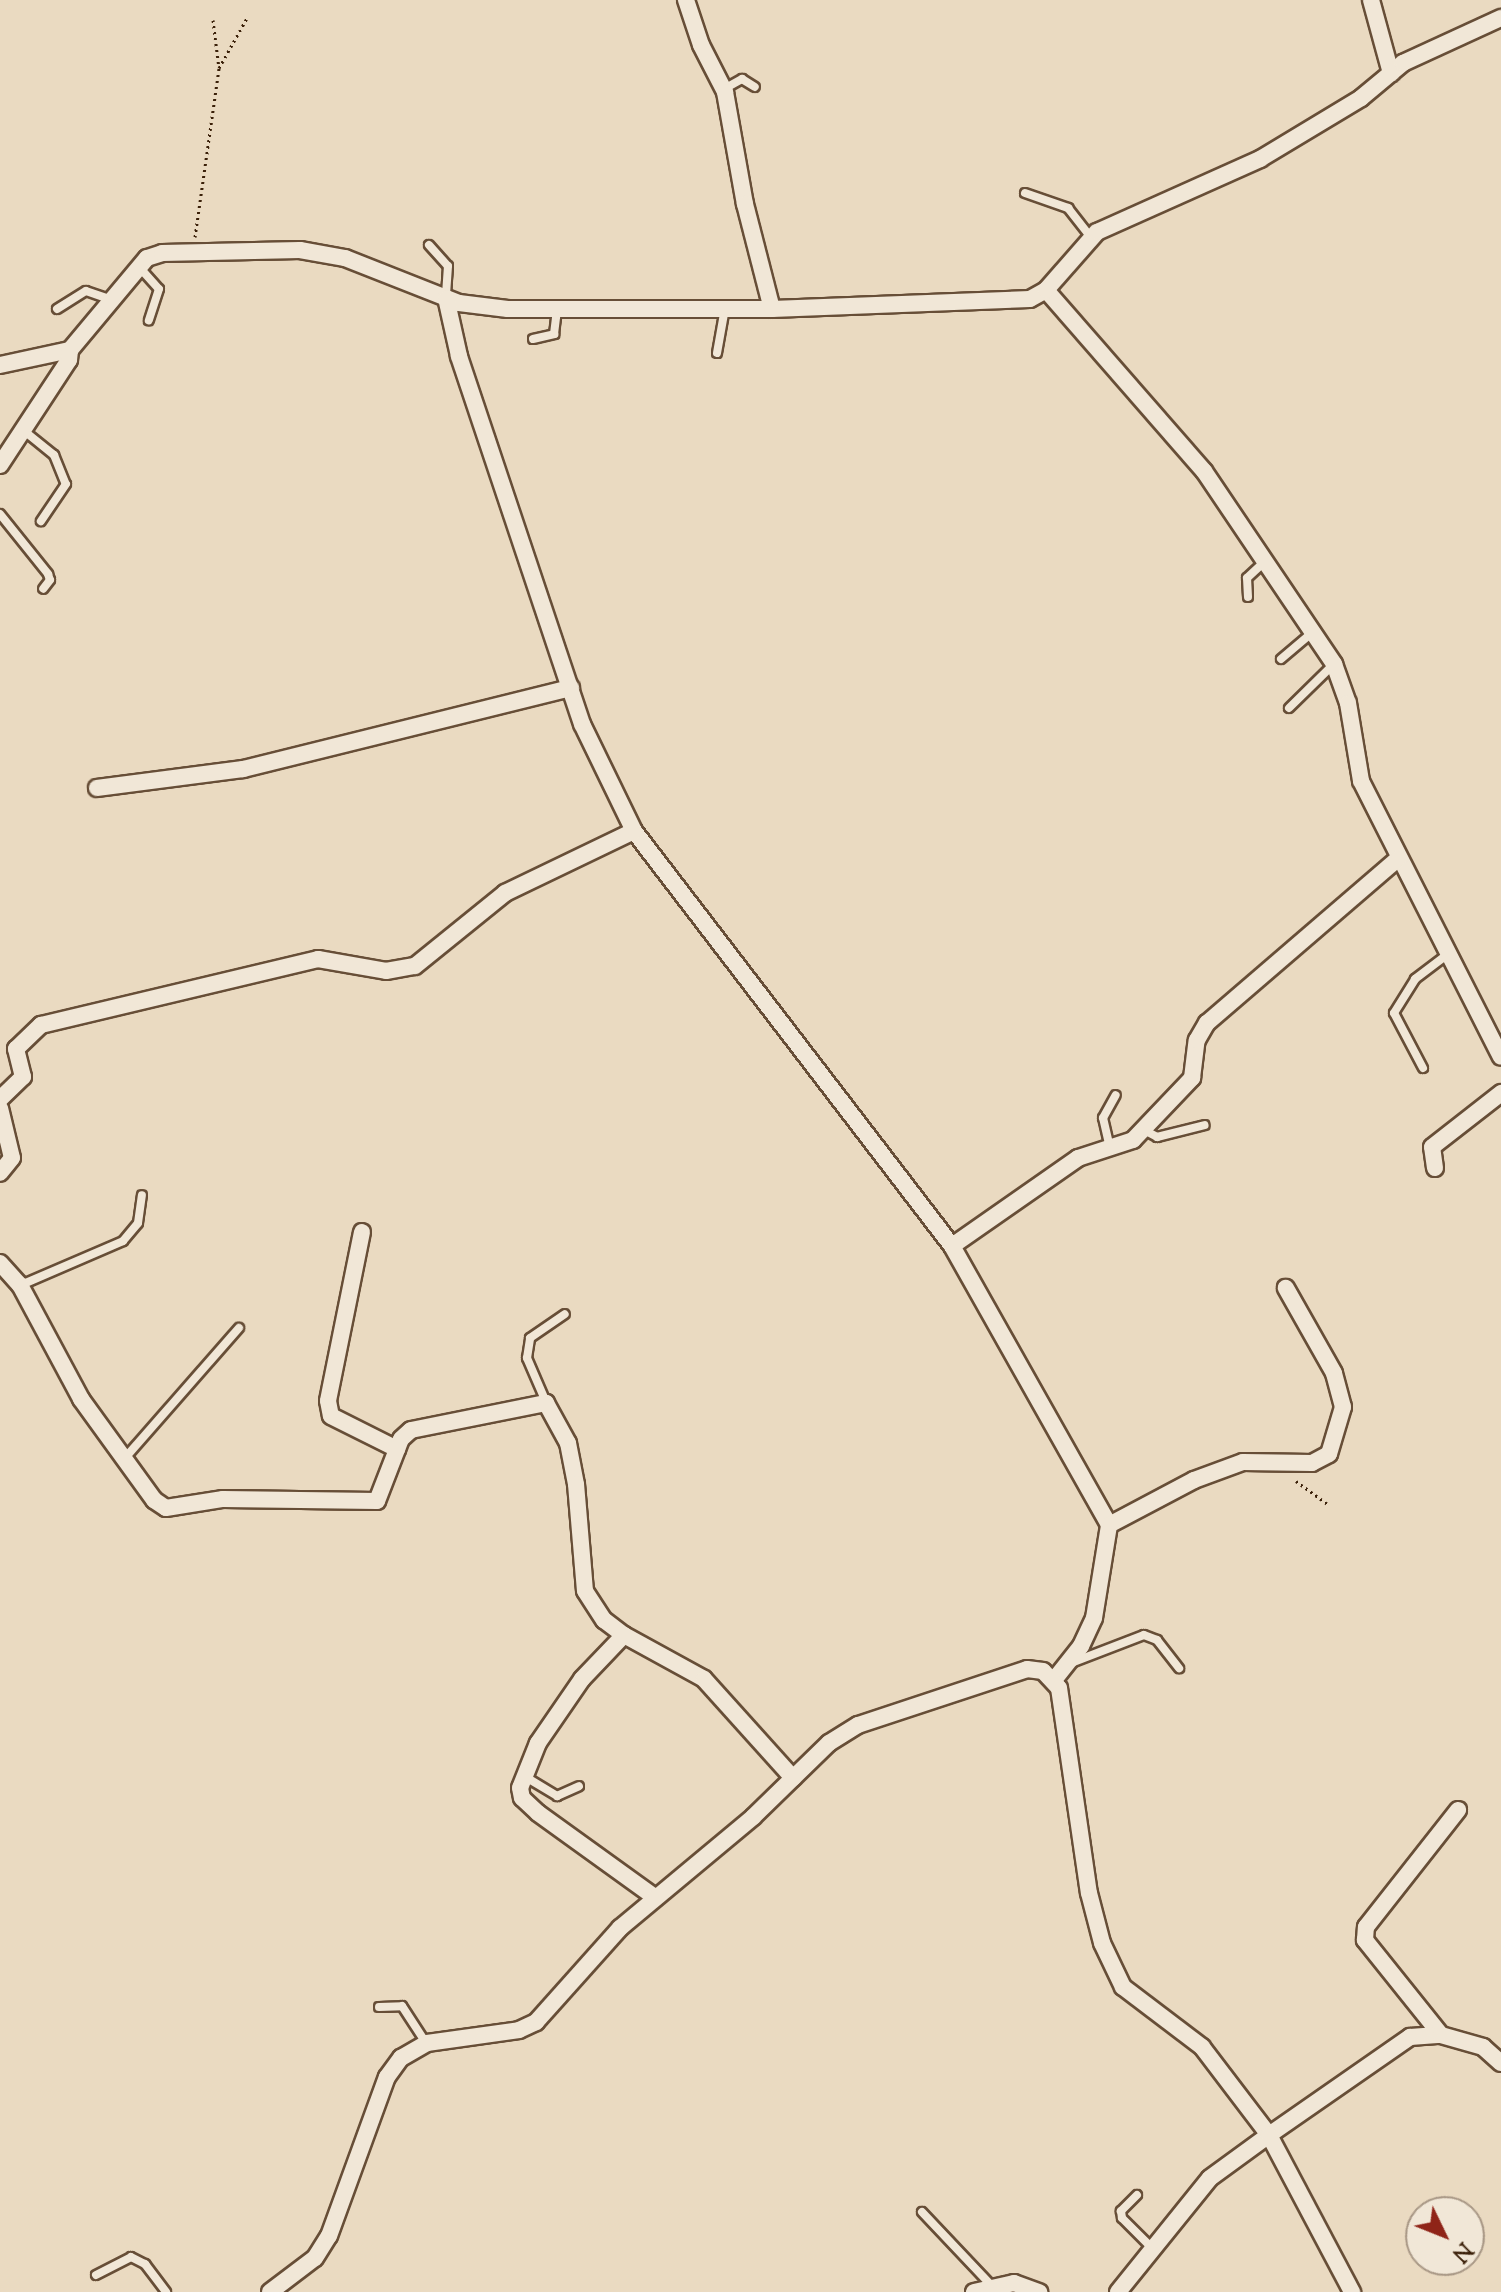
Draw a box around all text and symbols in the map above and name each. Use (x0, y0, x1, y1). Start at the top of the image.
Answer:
north arrow (1405, 2196, 1485, 2276)
text: N (1443, 2234, 1479, 2268)

